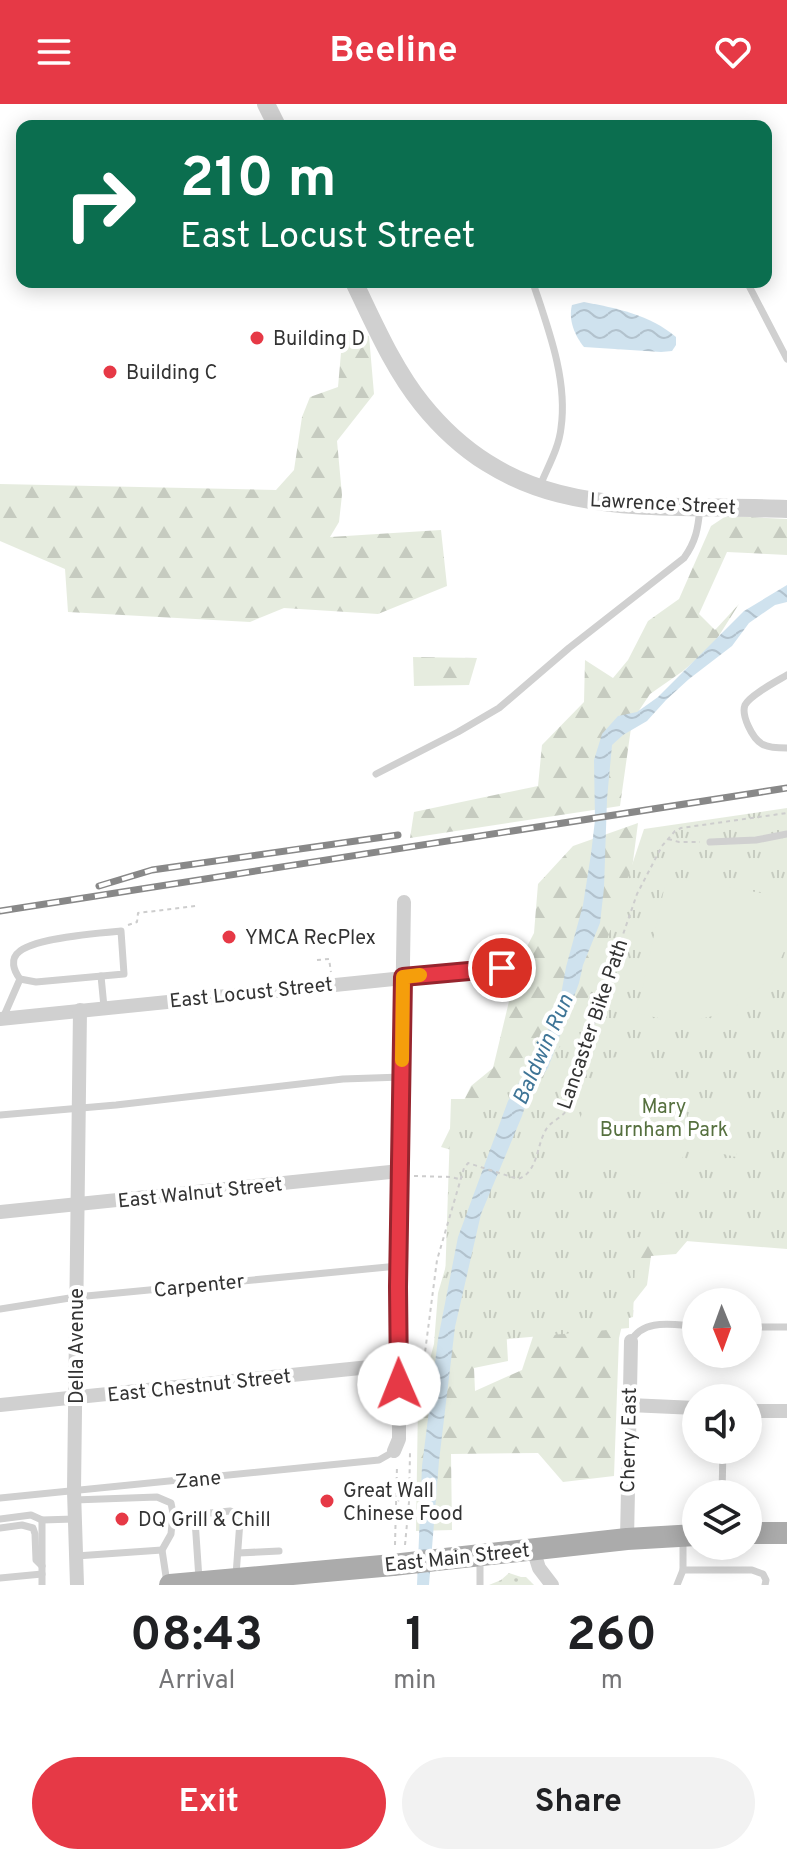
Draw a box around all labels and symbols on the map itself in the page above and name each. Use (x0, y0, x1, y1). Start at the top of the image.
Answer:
place label: Building D (273, 327, 365, 353)
marker: Building D (248, 329, 266, 347)
place label: Building C (126, 361, 217, 387)
marker: Building C (101, 363, 119, 381)
street label: Lawrence Street (589, 488, 737, 522)
place label: YMCA RecPlex (245, 926, 376, 952)
marker: YMCA RecPlex (220, 928, 238, 946)
pin (468, 934, 536, 1002)
street label: Lancaster Bike Path (553, 936, 635, 1113)
street label: East Locust Street (168, 972, 334, 1015)
water label: Baldwin Run (508, 991, 581, 1109)
park label: Mary Burnham Park (600, 1095, 728, 1144)
street label: East Walnut Street (117, 1172, 284, 1216)
street label: Carpenter (153, 1269, 246, 1305)
street label: Della Avenue (65, 1288, 91, 1404)
north arrow (682, 1288, 762, 1368)
position arrow (357, 1342, 441, 1426)
street label: East Chestnut Street (106, 1364, 292, 1410)
street label: Cherry East (616, 1387, 644, 1493)
street label: Zane (174, 1466, 222, 1496)
place label: Great Wall Chinese Food (343, 1479, 463, 1528)
marker: Great Wall Chinese Food (318, 1492, 336, 1510)
place label: DQ Grill & Chill (138, 1508, 271, 1534)
marker: DQ Grill & Chill (113, 1510, 131, 1528)
street label: East Main Street (383, 1538, 531, 1580)

